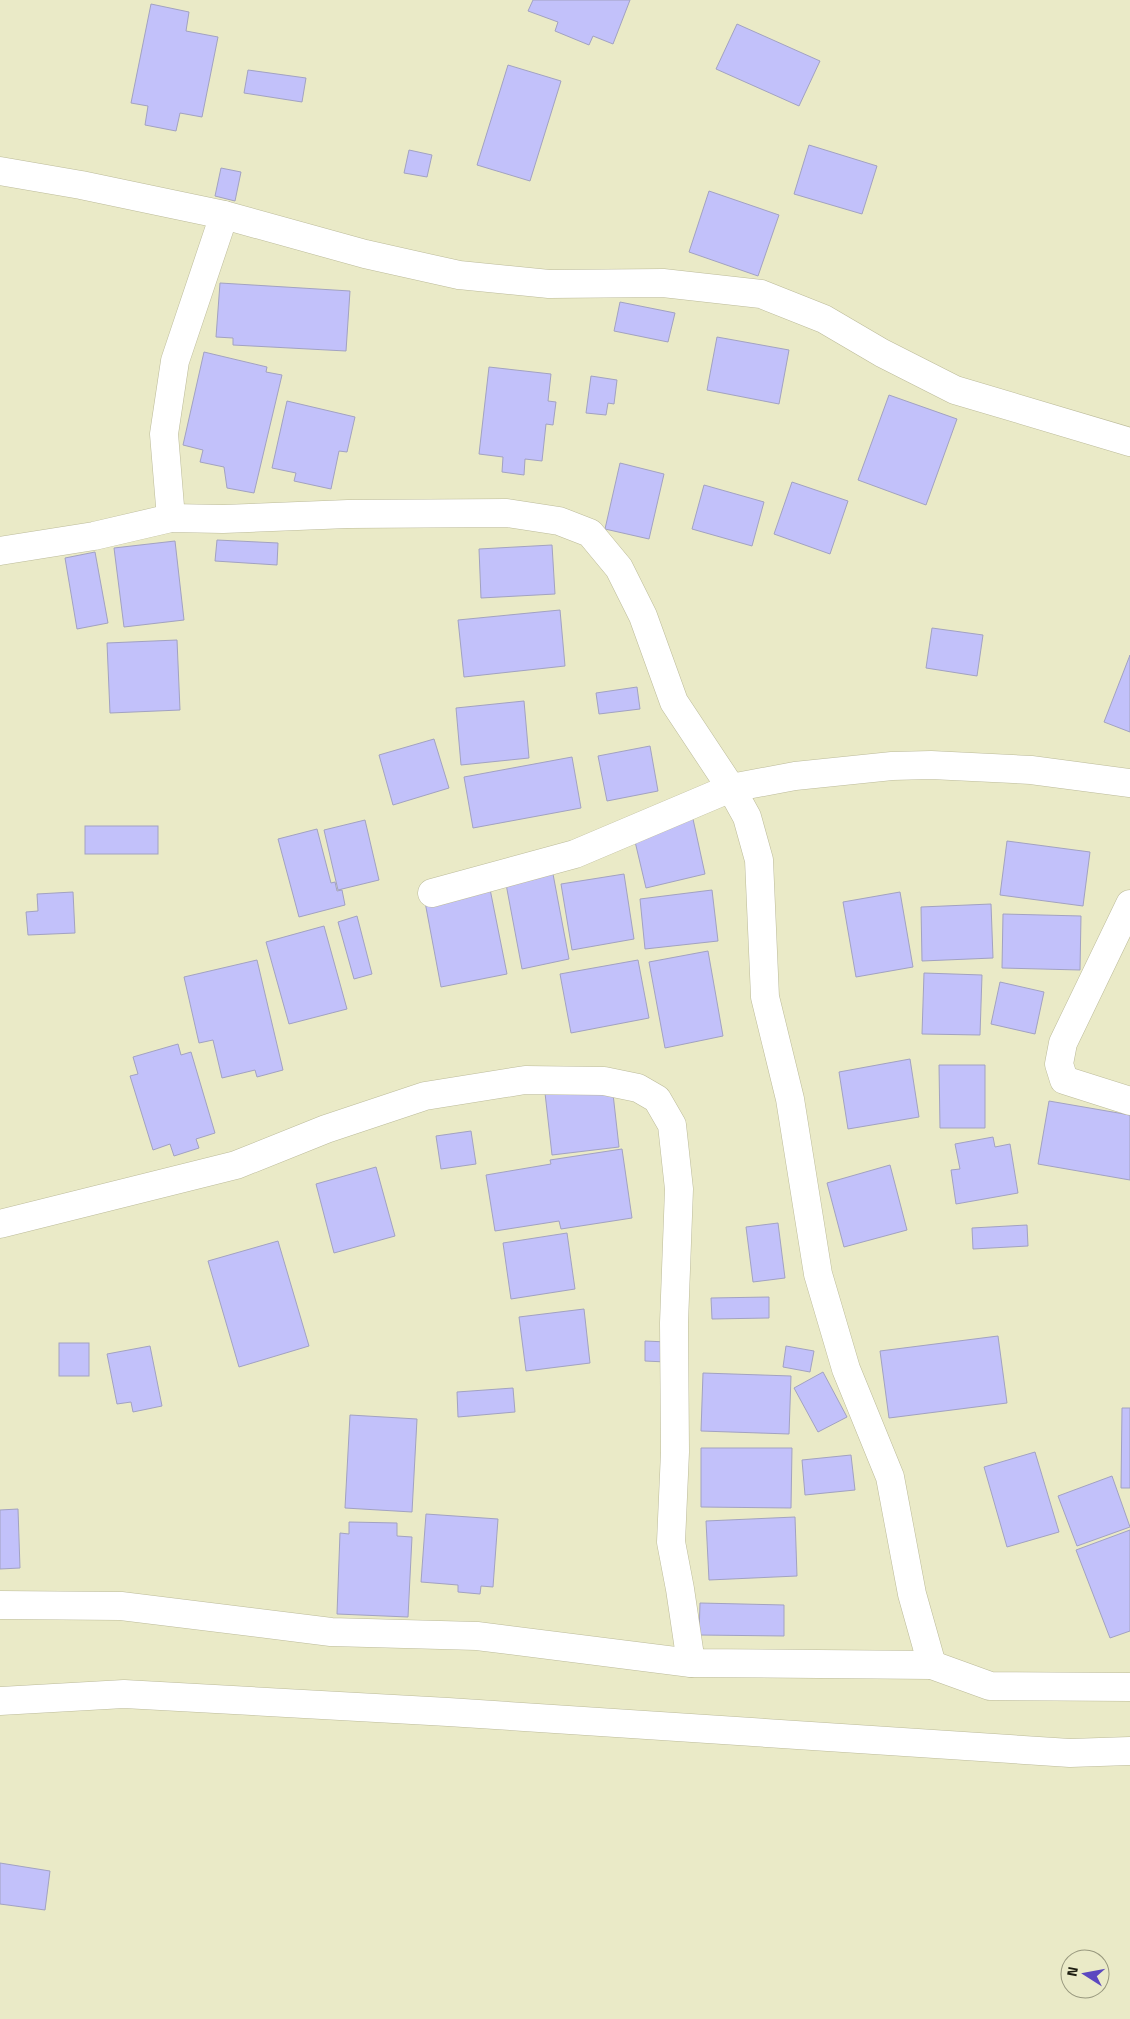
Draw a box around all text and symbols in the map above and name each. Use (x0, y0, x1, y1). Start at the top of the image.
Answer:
north arrow (1060, 1949, 1110, 1999)
text: N (1061, 1965, 1083, 1978)

